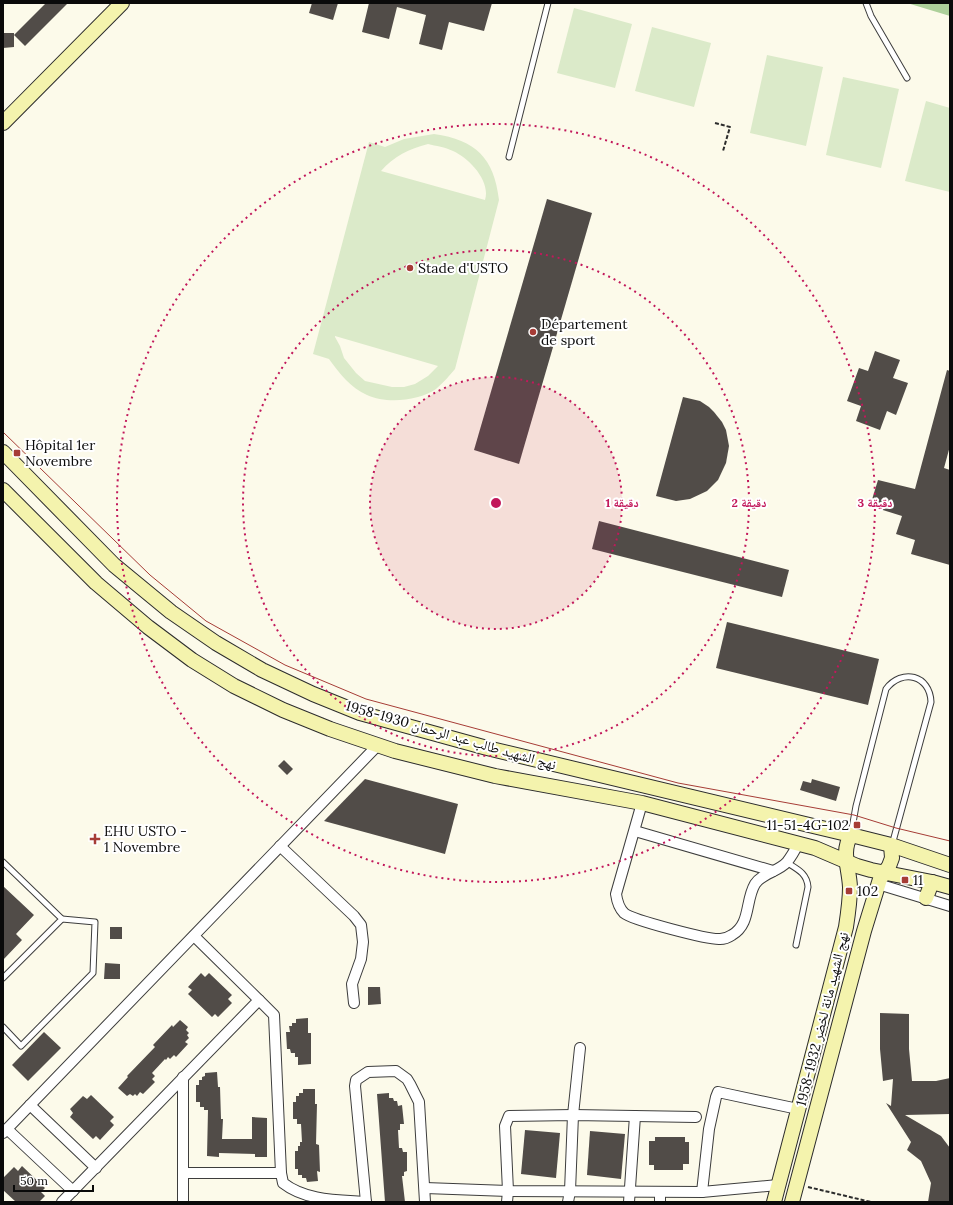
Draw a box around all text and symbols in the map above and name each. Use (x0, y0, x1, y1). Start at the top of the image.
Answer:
place label: Stade d'USTO (418, 259, 508, 277)
marker: Stade d'USTO (405, 263, 415, 273)
place label: Département de sport (541, 315, 628, 349)
marker: Département de sport (528, 327, 538, 337)
place label: Hôpital 1er Novembre (25, 436, 95, 470)
marker: Hôpital 1er Novembre (12, 448, 22, 458)
text: 1 دقيقة (605, 495, 639, 510)
text: 2 دقيقة (732, 495, 766, 510)
text: 3 دقيقة (857, 495, 893, 510)
centre of rings (489, 496, 503, 510)
street label: نهج الشهيد طالب عبد الرحمان 1930-1958 (343, 696, 558, 775)
place label: 11-51-4G-102 (767, 816, 849, 834)
marker: 11-51-4G-102 (852, 820, 862, 830)
place label: EHU USTO - 1 Novembre (104, 822, 187, 856)
marker: EHU USTO - 1 Novembre (89, 833, 101, 845)
place label: 11 (913, 871, 923, 889)
marker: 11 (900, 875, 910, 885)
place label: 102 (857, 882, 878, 900)
marker: 102 (844, 886, 854, 896)
street label: نهج الشهيد مانة لخضر 1932-1958 (792, 930, 853, 1108)
scale bar (14, 1167, 93, 1193)
text: 50 m (20, 1173, 48, 1188)

